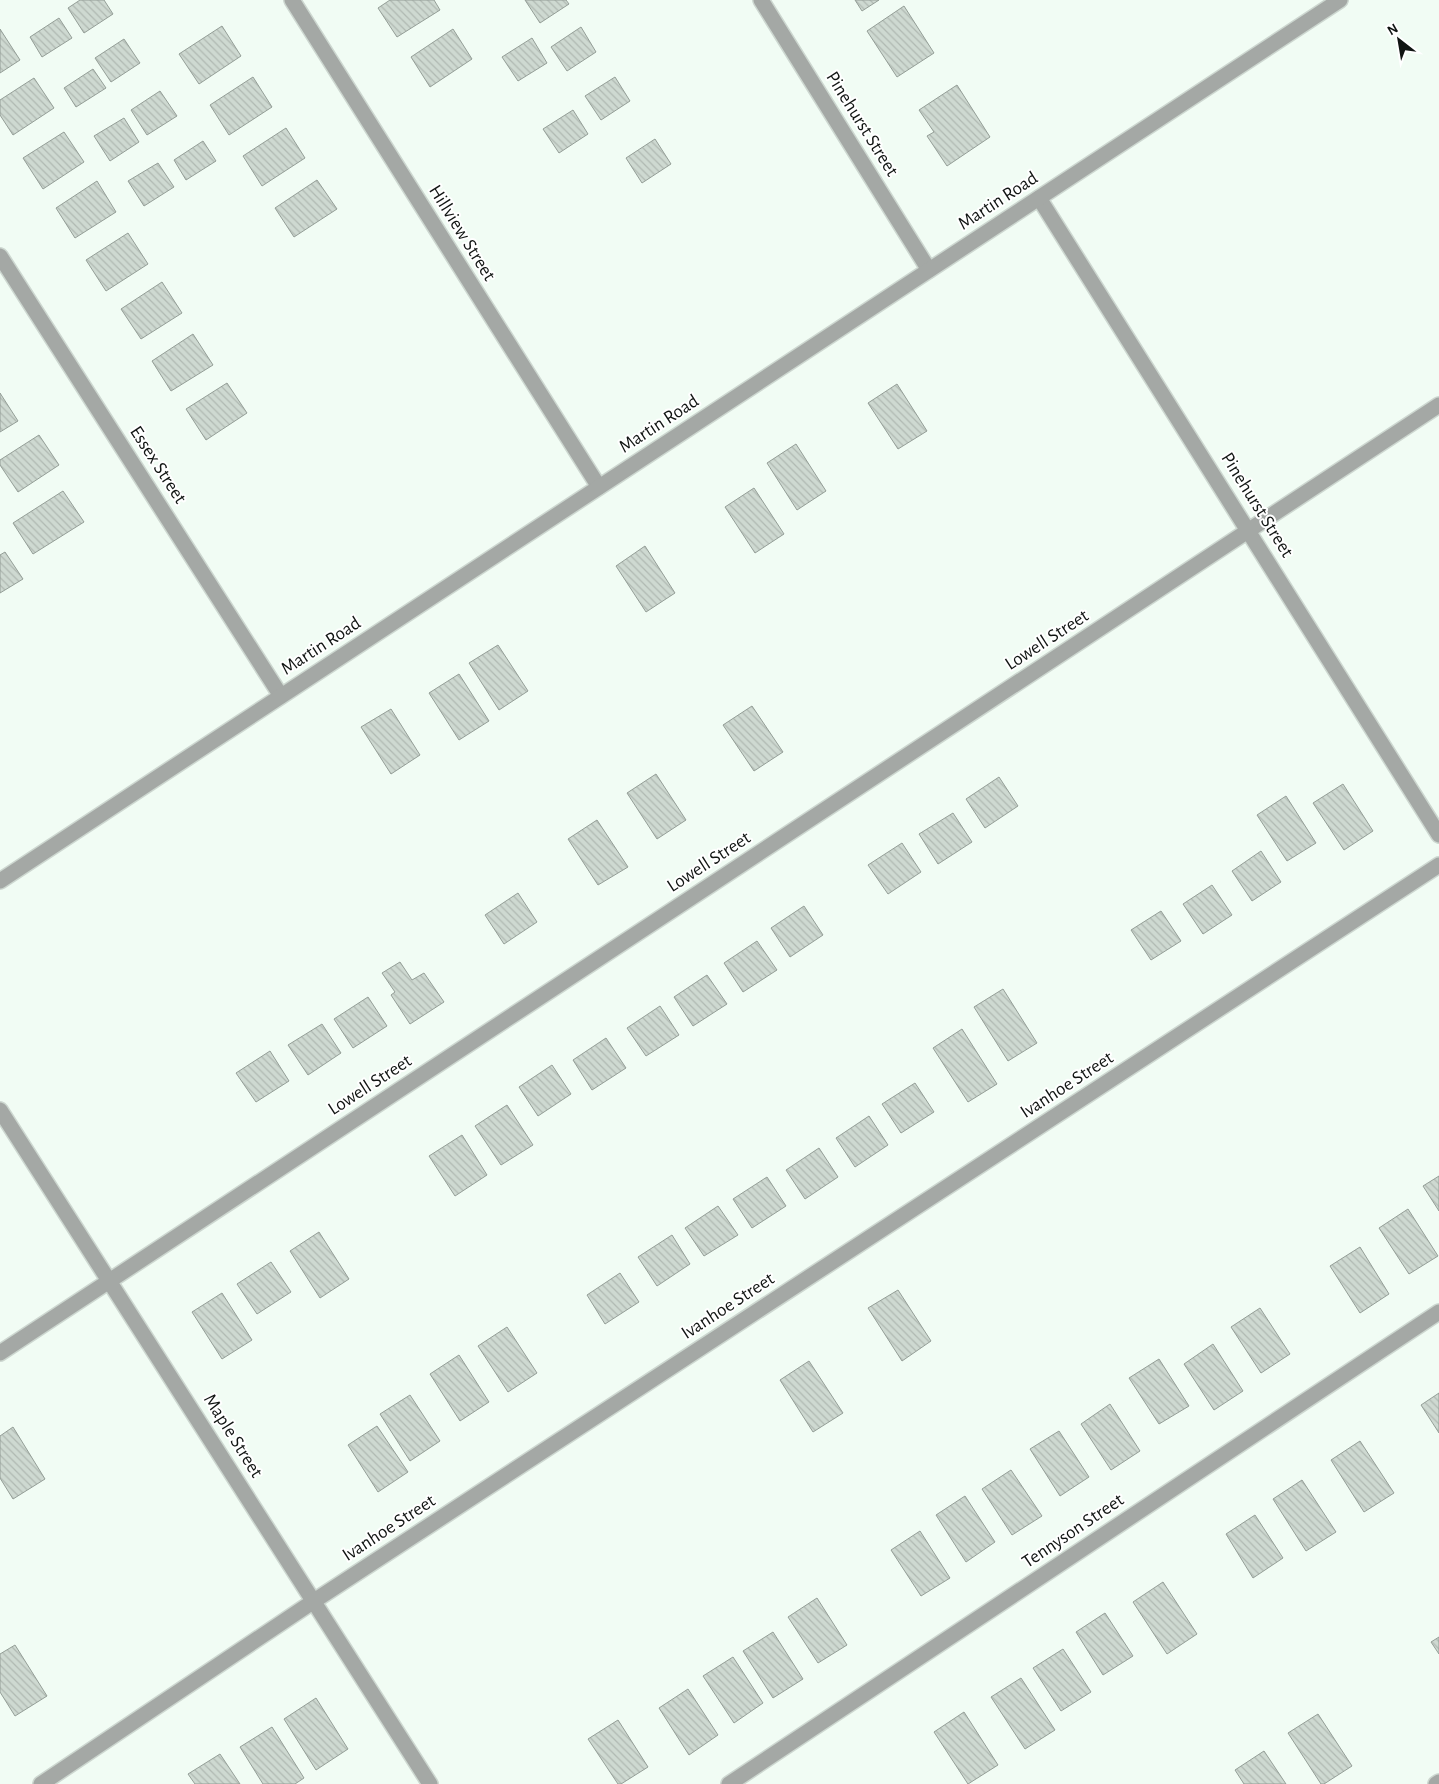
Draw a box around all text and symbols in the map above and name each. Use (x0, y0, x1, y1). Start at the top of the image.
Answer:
north arrow (1374, 15, 1424, 65)
text: N (1385, 21, 1401, 38)
street label: Pinehurst Street (822, 68, 902, 180)
street label: Martin Road (955, 168, 1041, 234)
street label: Hillview Street (425, 182, 499, 284)
street label: Martin Road (616, 391, 702, 457)
street label: Essex Street (126, 423, 190, 507)
street label: Pinehurst Street (1217, 449, 1297, 561)
street label: Lowell Street (1002, 606, 1092, 674)
street label: Martin Road (278, 613, 364, 679)
street label: Lowell Street (664, 828, 754, 896)
street label: Ivanhoe Street (1017, 1048, 1117, 1122)
street label: Lowell Street (325, 1051, 415, 1119)
street label: Ivanhoe Street (678, 1269, 778, 1343)
street label: Maple Street (200, 1391, 266, 1481)
street label: Tennyson Street (1019, 1490, 1127, 1572)
street label: Ivanhoe Street (339, 1491, 439, 1565)

